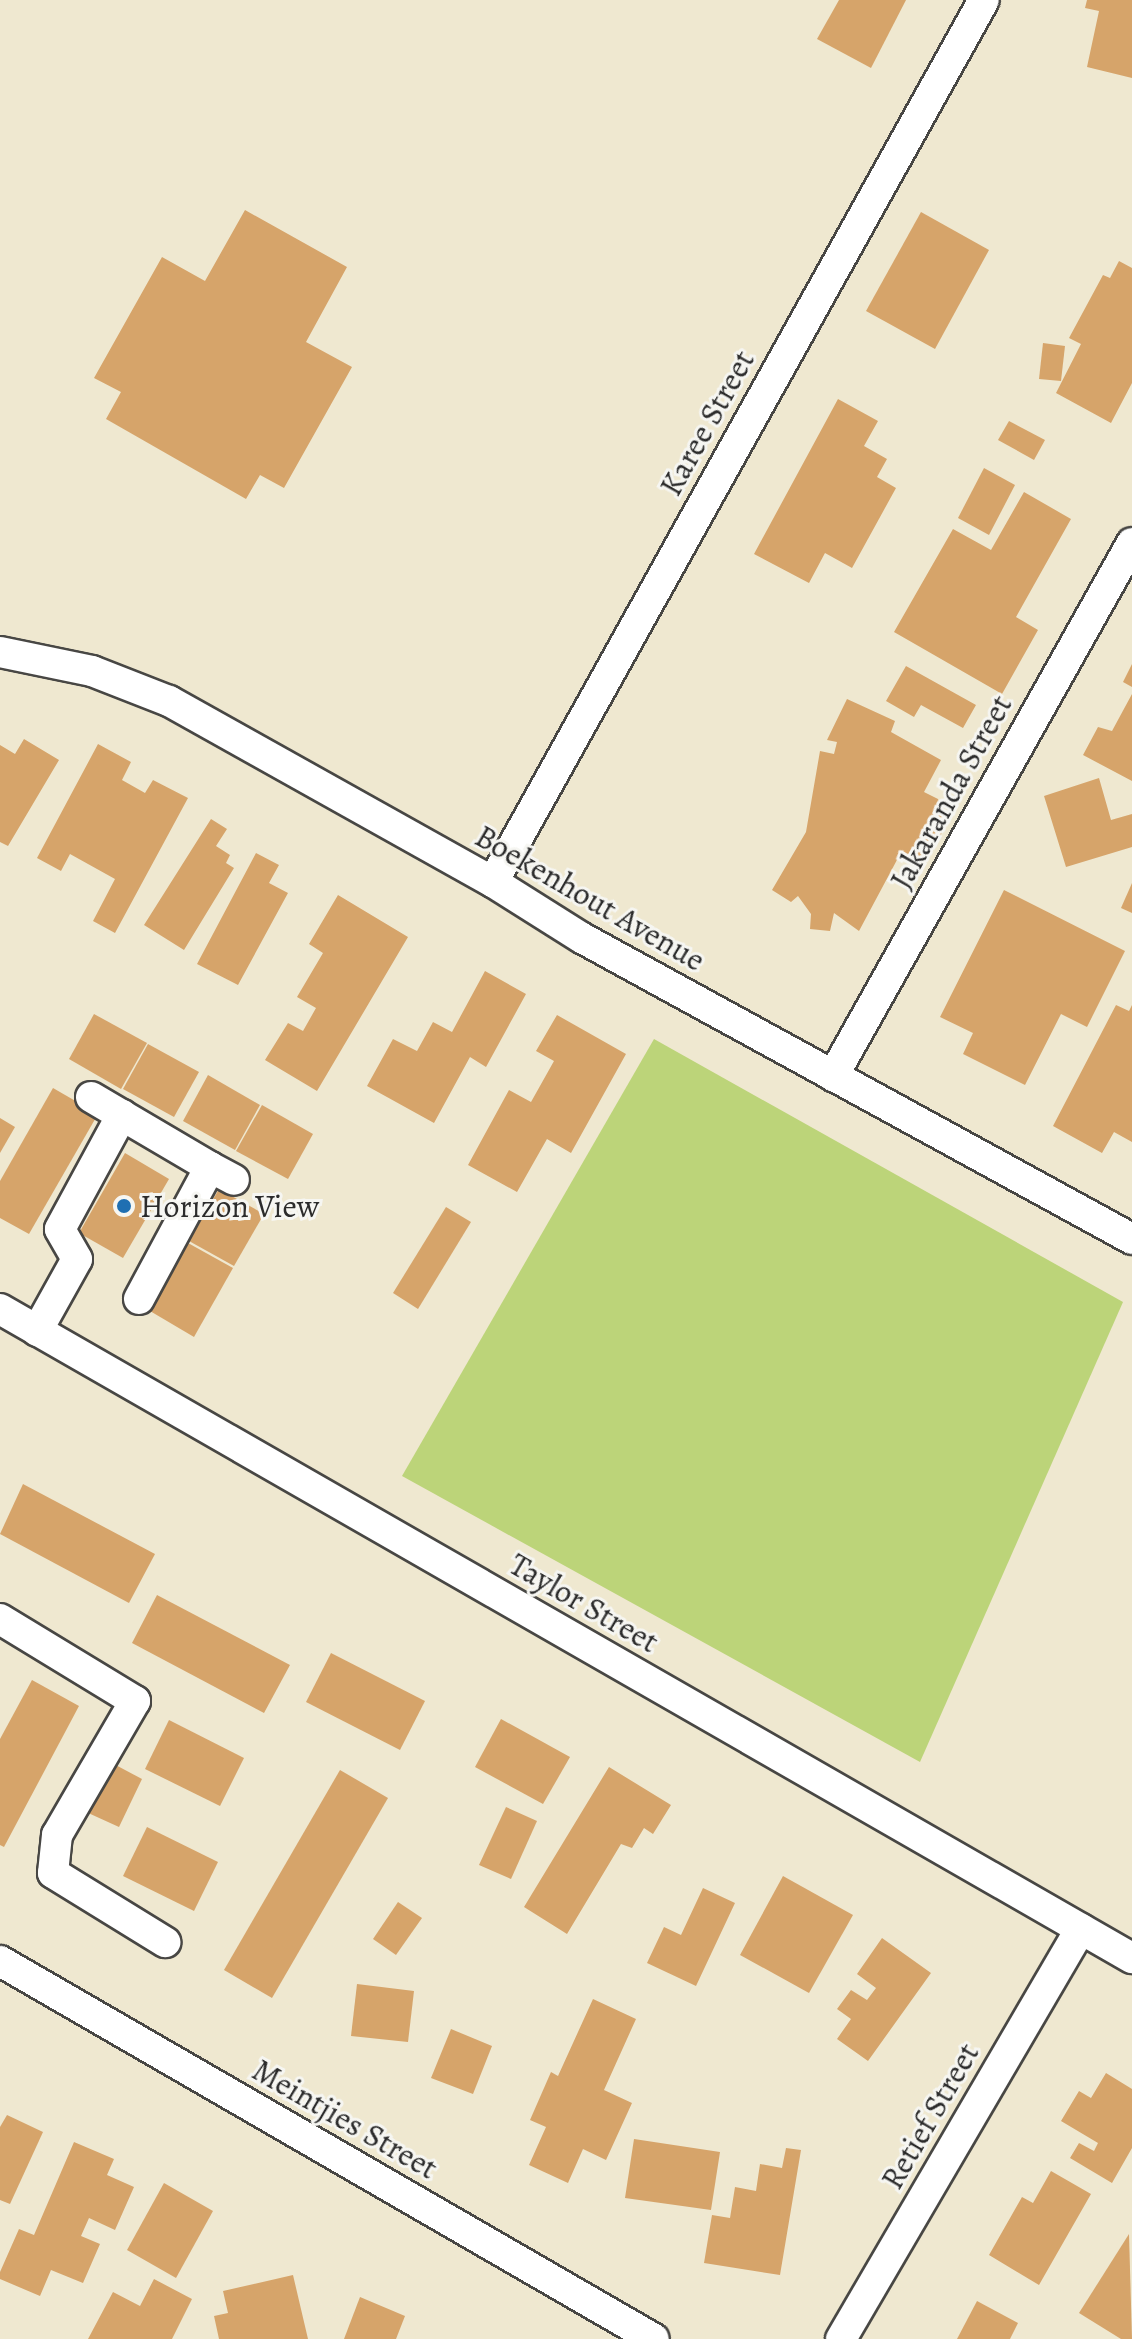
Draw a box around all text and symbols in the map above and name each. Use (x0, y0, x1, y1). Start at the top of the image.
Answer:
street label: Karee Street (651, 344, 763, 502)
street label: Jakaranda Street (882, 688, 1020, 896)
street label: Boekenhout Avenue (468, 817, 712, 979)
place label: Horizon View (140, 1187, 319, 1225)
marker: Horizon View (115, 1197, 133, 1215)
street label: Taylor Street (503, 1545, 665, 1661)
street label: Retief Street (873, 2036, 987, 2196)
street label: Meintjies Street (246, 2051, 444, 2187)

